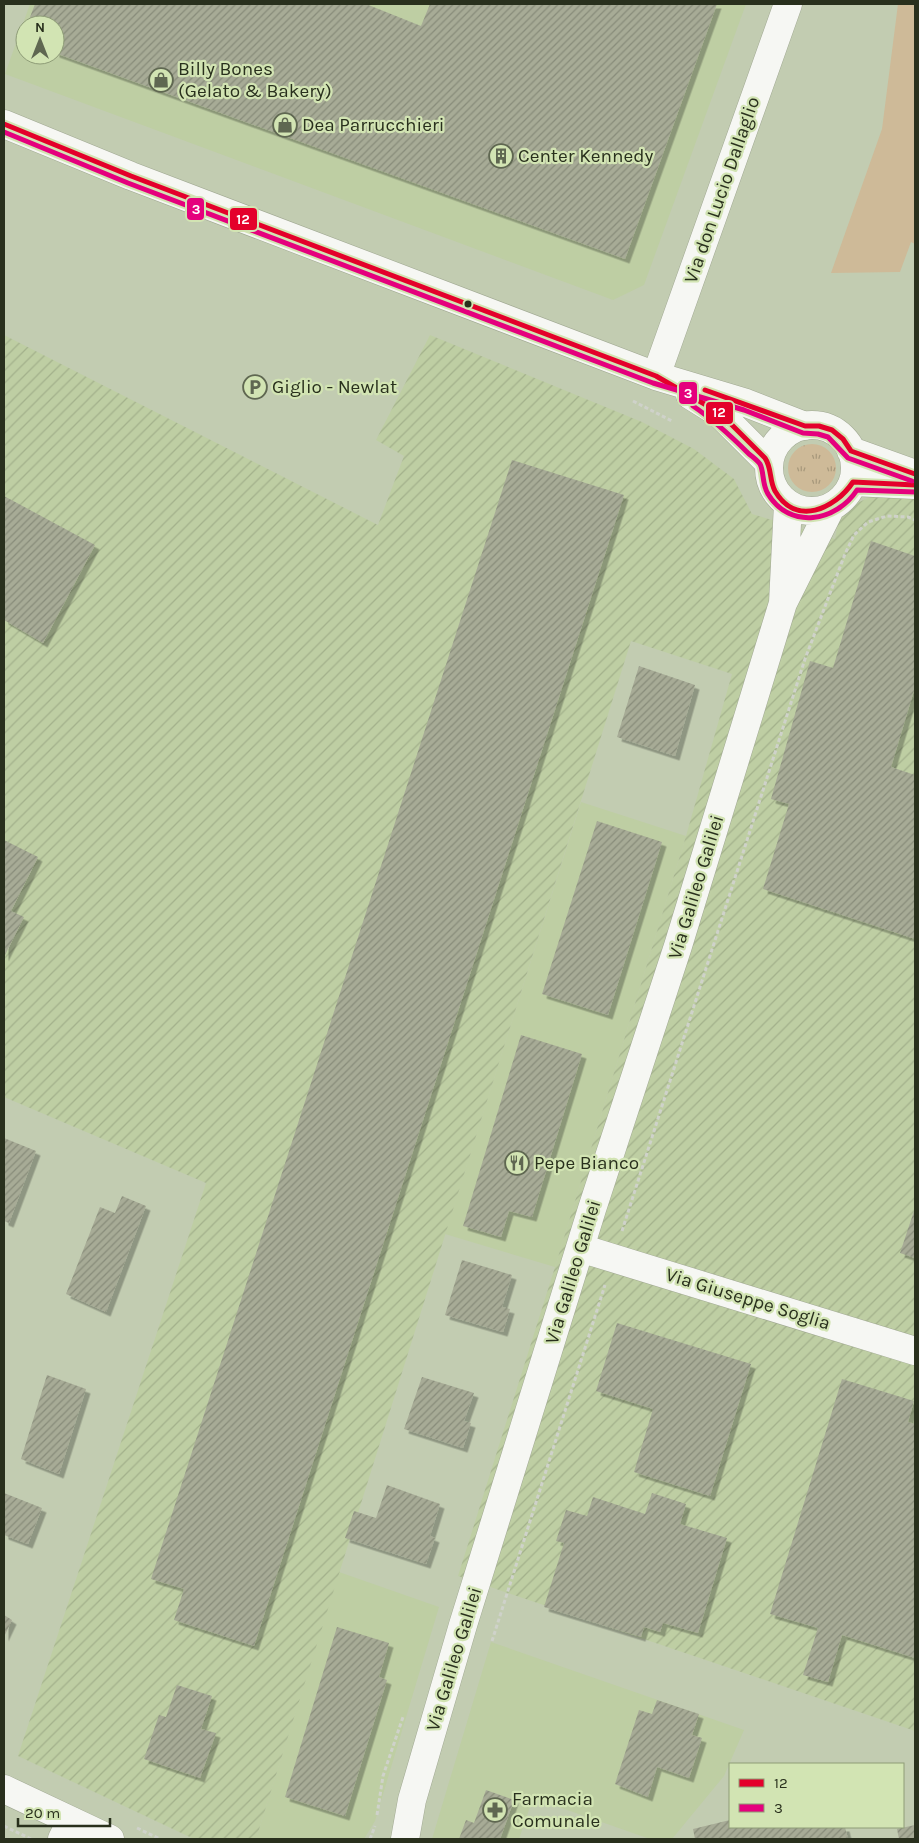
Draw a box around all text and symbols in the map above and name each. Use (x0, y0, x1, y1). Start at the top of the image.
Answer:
north arrow (15, 15, 65, 65)
text: N (35, 19, 45, 36)
place label: Billy Bones (Gelato & Bakery) (178, 58, 332, 102)
shop icon: Billy Bones (Gelato & Bakery) (148, 67, 174, 93)
street label: Via don Lucio Dallaglio (680, 94, 764, 286)
shop icon: Dea Parrucchieri (272, 112, 298, 138)
place label: Dea Parrucchieri (302, 114, 445, 136)
building icon: Center Kennedy (488, 143, 514, 169)
place label: Center Kennedy (518, 145, 653, 167)
line badge: 3 (186, 197, 205, 221)
text: 3 (192, 201, 200, 218)
line badge: 12 (229, 207, 258, 231)
text: 12 (236, 211, 250, 228)
unlabelled marker (463, 299, 473, 309)
parking icon: Giglio - Newlat (242, 374, 268, 400)
place label: Giglio - Newlat (272, 376, 397, 398)
line badge: 3 (678, 381, 698, 405)
text: 3 (684, 385, 692, 402)
line badge: 12 (705, 401, 734, 425)
text: 12 (712, 404, 726, 421)
street label: Via Galileo Galilei (664, 812, 728, 962)
restaurant icon: Pepe Bianco (504, 1150, 530, 1176)
place label: Pepe Bianco (534, 1152, 639, 1174)
street label: Via Galileo Galilei (541, 1197, 605, 1347)
street label: Via Giuseppe Soglia (663, 1263, 833, 1335)
street label: Via Galileo Galilei (422, 1584, 486, 1734)
legend (729, 1763, 904, 1828)
text: 12 (774, 1774, 788, 1792)
place label: Farmacia Comunale (512, 1788, 600, 1832)
scale bar (18, 1796, 110, 1828)
pharmacy icon: Farmacia Comunale (482, 1797, 508, 1823)
text: 3 (774, 1799, 783, 1817)
text: 20 m (25, 1804, 60, 1822)

